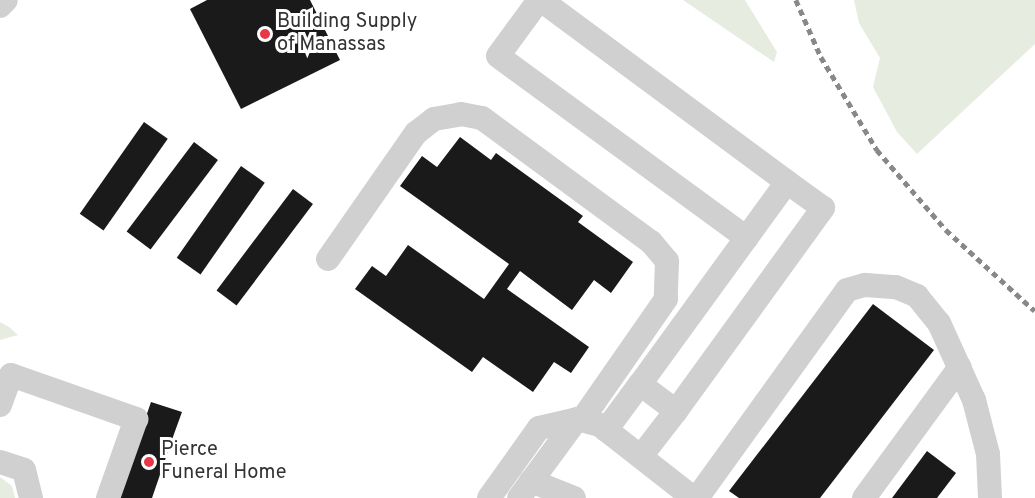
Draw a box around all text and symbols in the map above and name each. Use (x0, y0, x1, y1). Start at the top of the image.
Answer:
place label: Building Supply of Manassas (277, 11, 417, 58)
marker: Building Supply of Manassas (258, 27, 272, 41)
place label: Pierce Funeral Home (161, 438, 286, 485)
marker: Pierce Funeral Home (142, 455, 156, 469)

